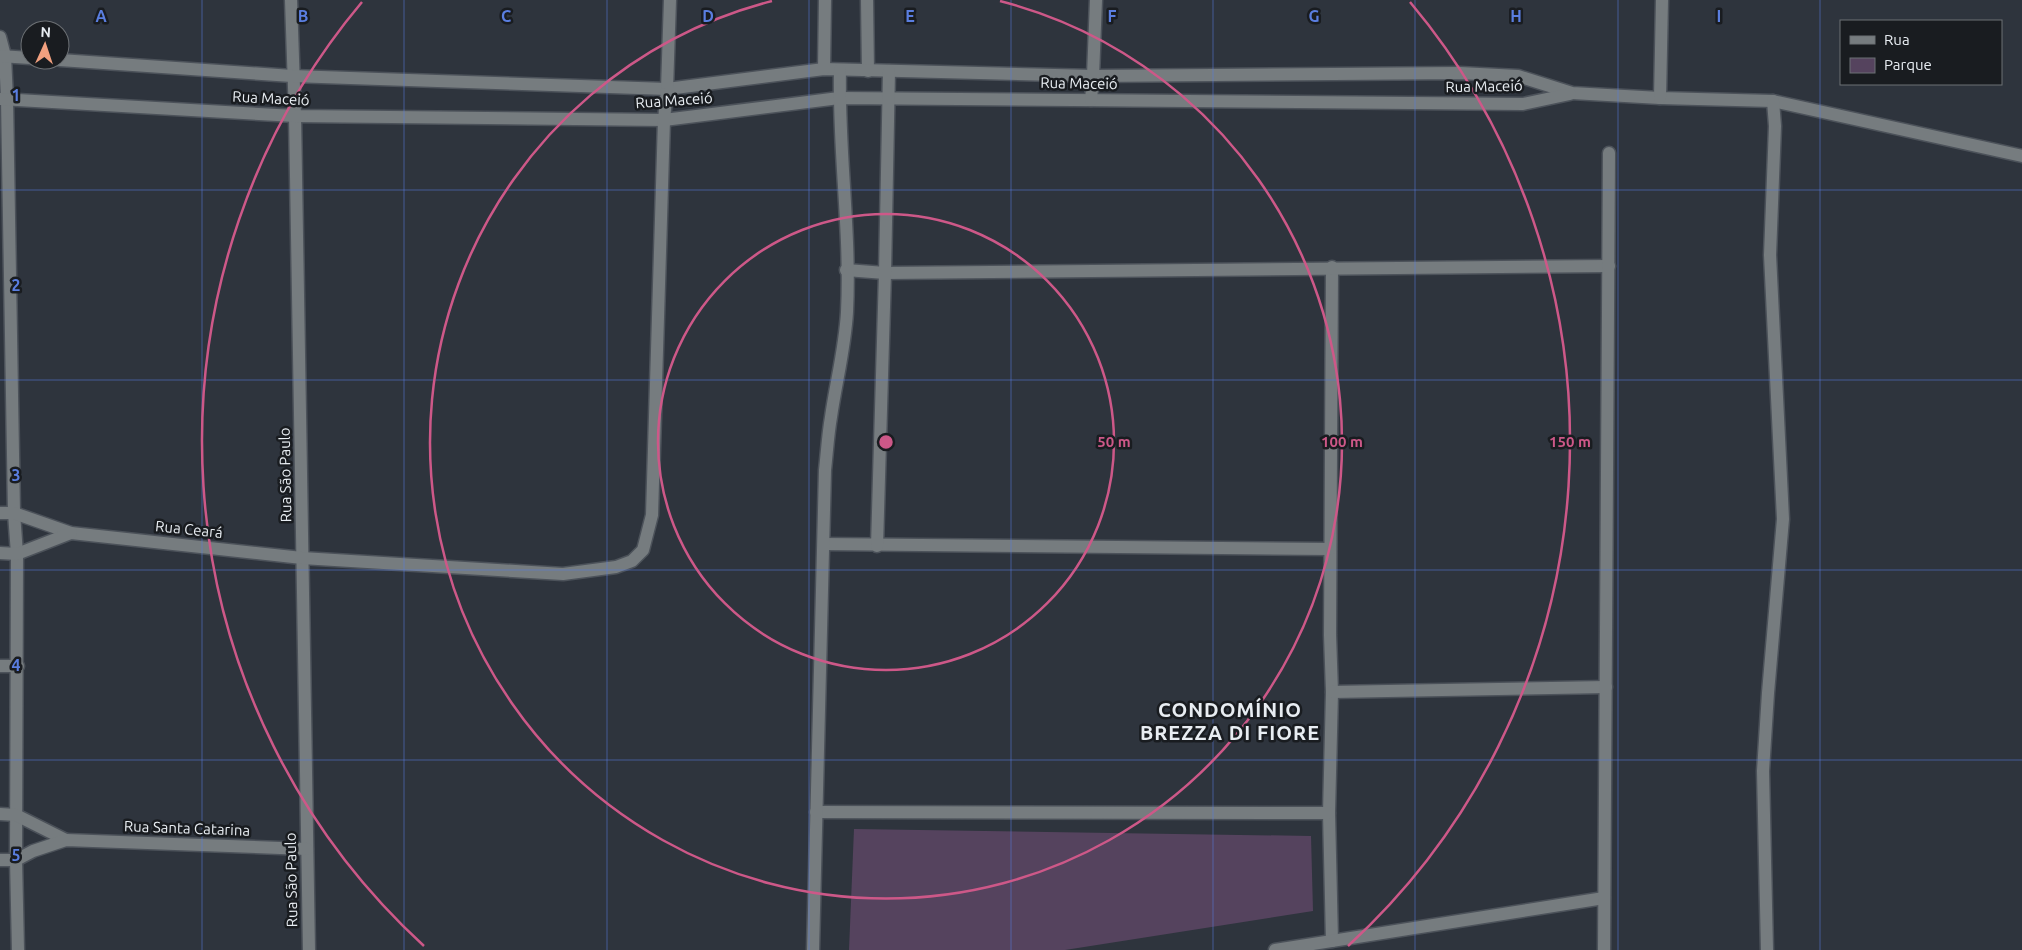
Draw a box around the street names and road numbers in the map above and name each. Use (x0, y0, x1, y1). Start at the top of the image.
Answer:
street label: Rua Maceió (1040, 74, 1118, 92)
street label: Rua Maceió (1445, 77, 1523, 95)
street label: Rua Maceió (232, 87, 310, 109)
street label: Rua Maceió (635, 89, 713, 111)
street label: Rua São Paulo (276, 428, 294, 522)
street label: Rua Ceará (154, 517, 224, 541)
street label: Rua Santa Catarina (124, 817, 250, 839)
street label: Rua São Paulo (282, 833, 300, 927)

